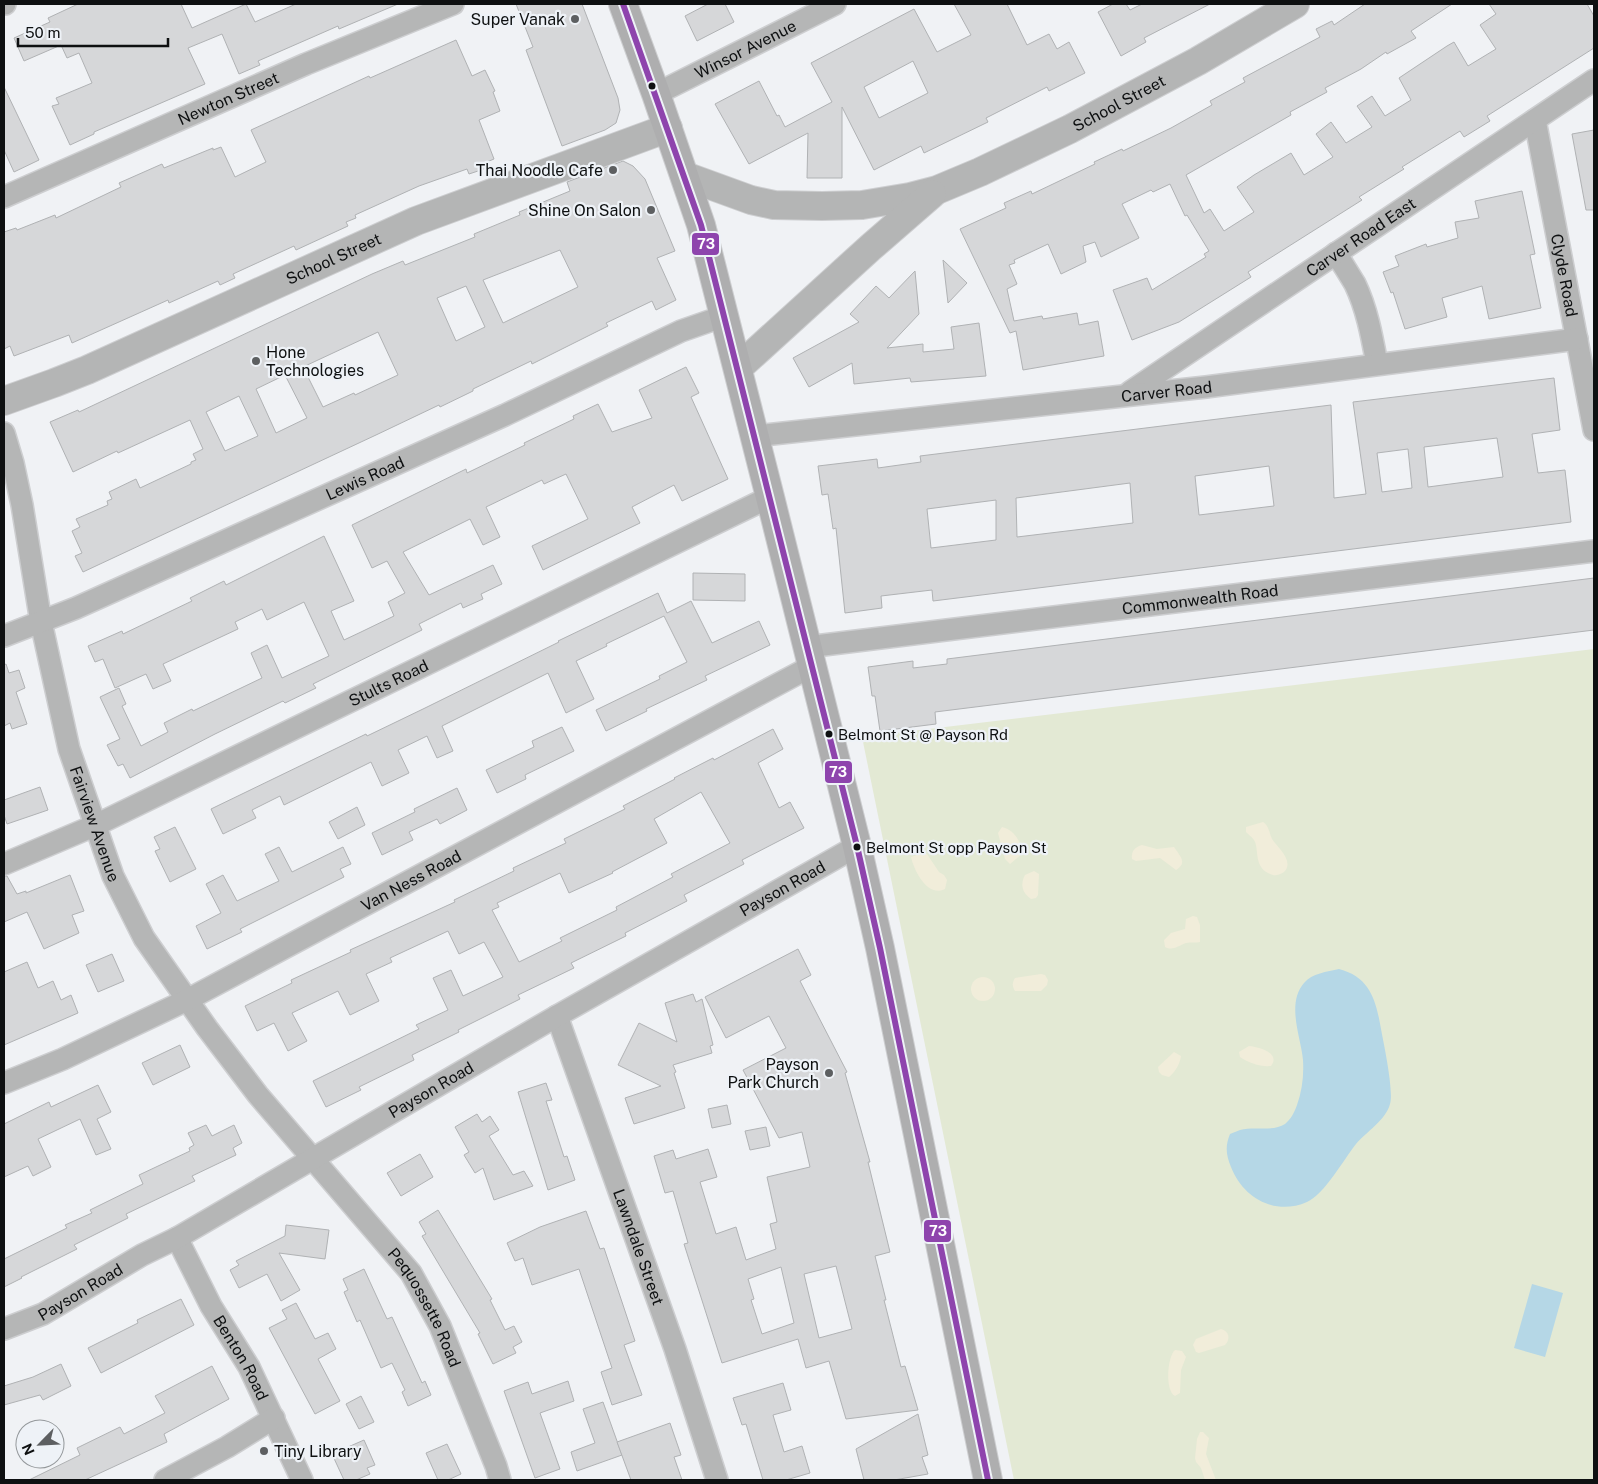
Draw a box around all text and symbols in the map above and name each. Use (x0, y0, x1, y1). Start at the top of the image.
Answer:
place label: Super Vanak (471, 10, 565, 29)
marker: Super Vanak (569, 13, 581, 25)
scale bar (18, 15, 168, 47)
street label: Winsor Avenue (692, 16, 799, 83)
text: 50 m (25, 24, 60, 41)
street label: Newton Street (175, 68, 282, 129)
street label: School Street (1069, 71, 1169, 136)
unlabelled marker (647, 81, 657, 91)
place label: Thai Noodle Cafe (476, 161, 603, 180)
marker: Thai Noodle Cafe (607, 164, 619, 176)
street label: Carver Road East (1303, 194, 1419, 281)
place label: Shine On Salon (528, 201, 641, 220)
marker: Shine On Salon (645, 204, 657, 216)
street label: School Street (283, 229, 384, 289)
line badge: 73 (691, 232, 720, 256)
street label: Clyde Road (1547, 232, 1581, 318)
text: 73 (697, 236, 715, 252)
place label: Hone Technologies (266, 343, 364, 380)
marker: Hone Technologies (250, 355, 262, 367)
street label: Carver Road (1120, 377, 1213, 406)
street label: Lewis Road (323, 453, 407, 504)
street label: Commonwealth Road (1121, 581, 1279, 619)
street label: Stults Road (346, 656, 431, 711)
place label: Belmont St @ Payson Rd (838, 726, 1008, 743)
marker: Belmont St @ Payson Rd (824, 729, 834, 739)
line badge: 73 (824, 760, 853, 784)
street label: Fairview Avenue (66, 764, 123, 885)
text: 73 (829, 764, 847, 780)
place label: Belmont St opp Payson St (866, 839, 1047, 856)
marker: Belmont St opp Payson St (852, 842, 862, 852)
street label: Van Ness Road (358, 846, 465, 915)
street label: Payson Road (736, 857, 829, 921)
place label: Payson Park Church (727, 1055, 819, 1092)
street label: Payson Road (385, 1058, 477, 1122)
marker: Payson Park Church (823, 1067, 835, 1079)
street label: Lawndale Street (609, 1187, 668, 1308)
line badge: 73 (923, 1219, 952, 1243)
text: 73 (929, 1223, 947, 1239)
street label: Pequossette Road (384, 1244, 464, 1370)
street label: Payson Road (35, 1260, 126, 1325)
street label: Benton Road (209, 1312, 272, 1403)
north arrow (15, 1419, 65, 1469)
text: N (19, 1441, 38, 1458)
place label: Tiny Library (274, 1442, 362, 1461)
marker: Tiny Library (258, 1445, 270, 1457)

